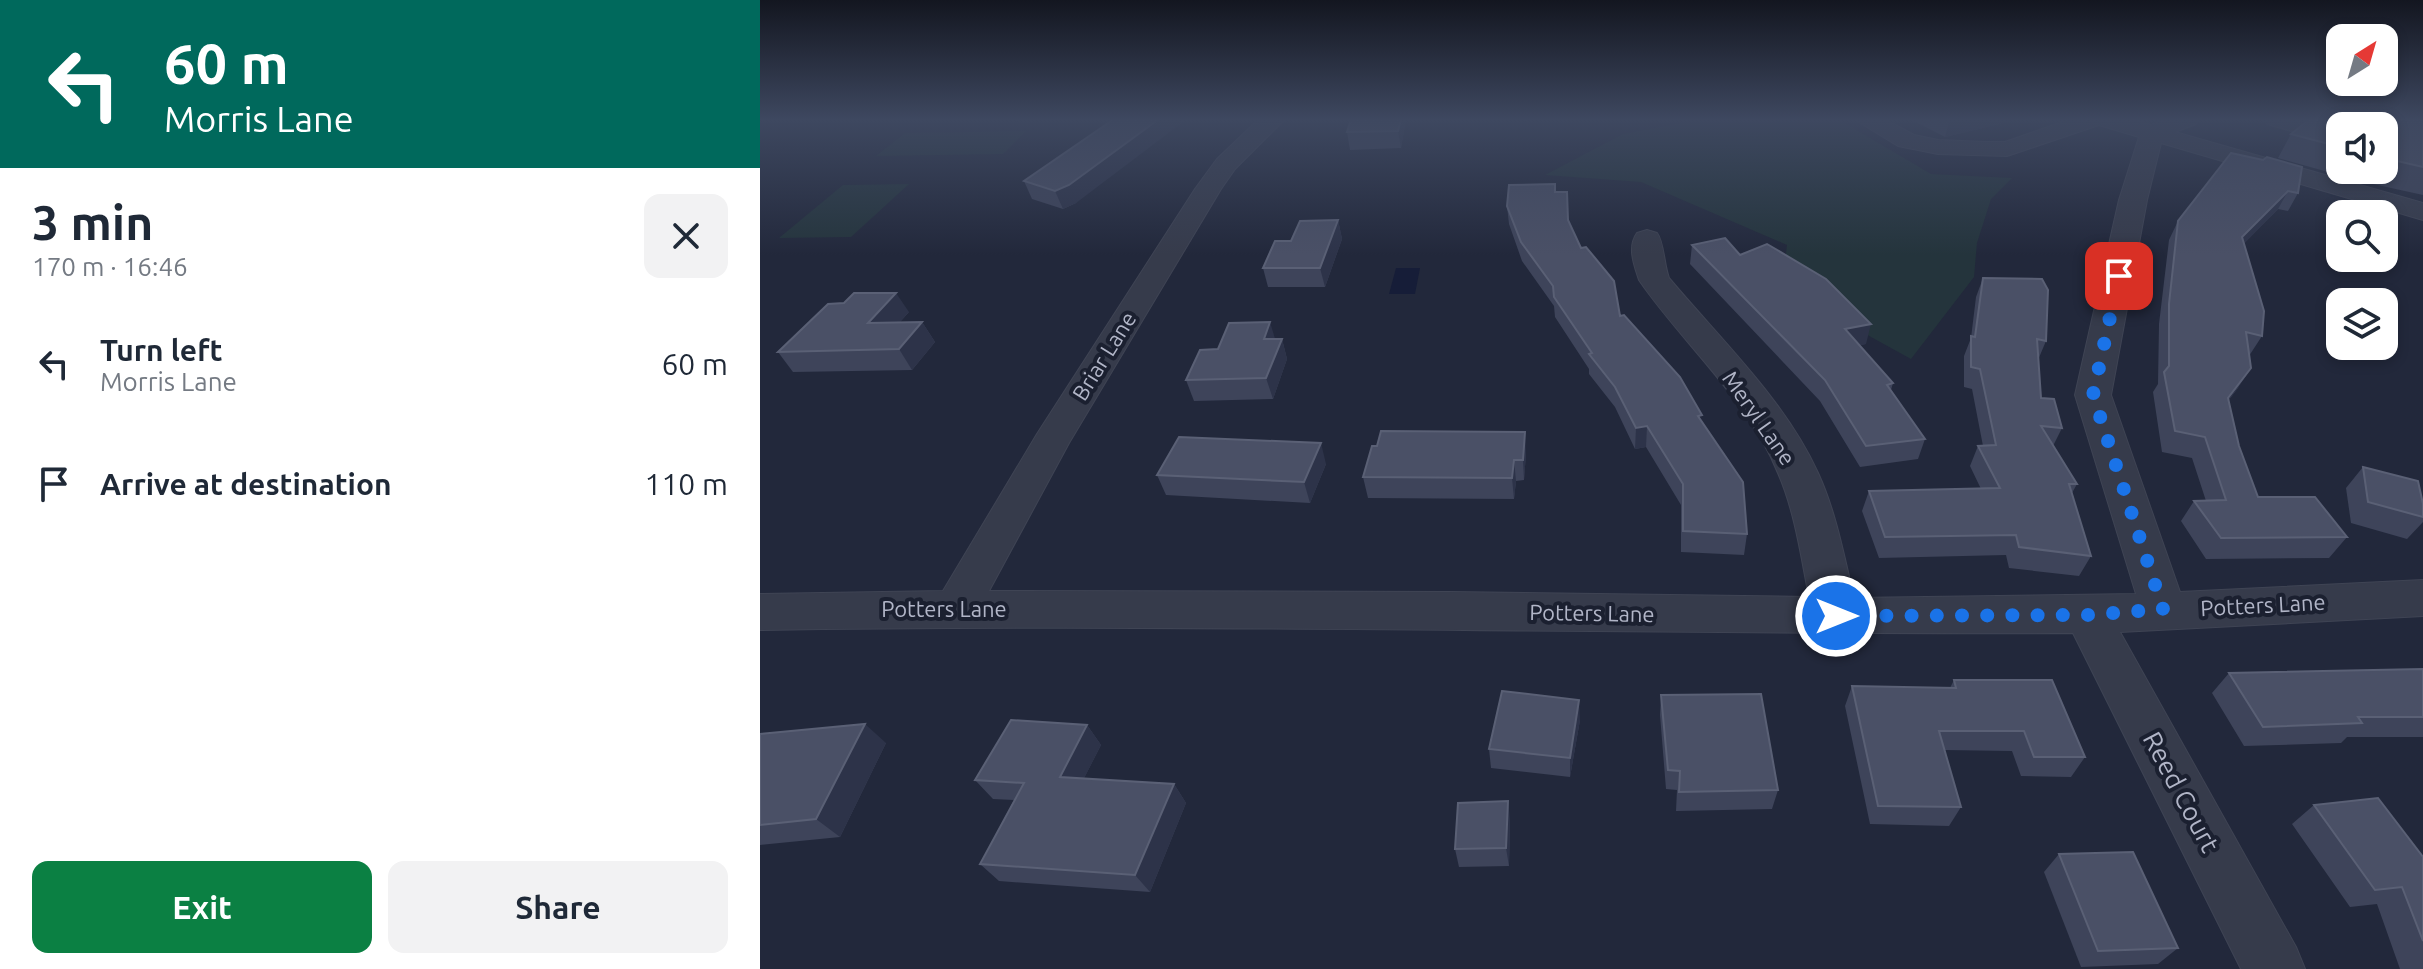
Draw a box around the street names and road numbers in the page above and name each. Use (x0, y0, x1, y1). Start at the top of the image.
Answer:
street label: Briar Lane (1067, 307, 1141, 405)
street label: Meryl Lane (1718, 366, 1801, 469)
street label: Potters Lane (2200, 589, 2326, 620)
street label: Potters Lane (881, 596, 1007, 621)
street label: Potters Lane (1529, 599, 1655, 626)
street label: Reed Court (2138, 727, 2225, 857)

